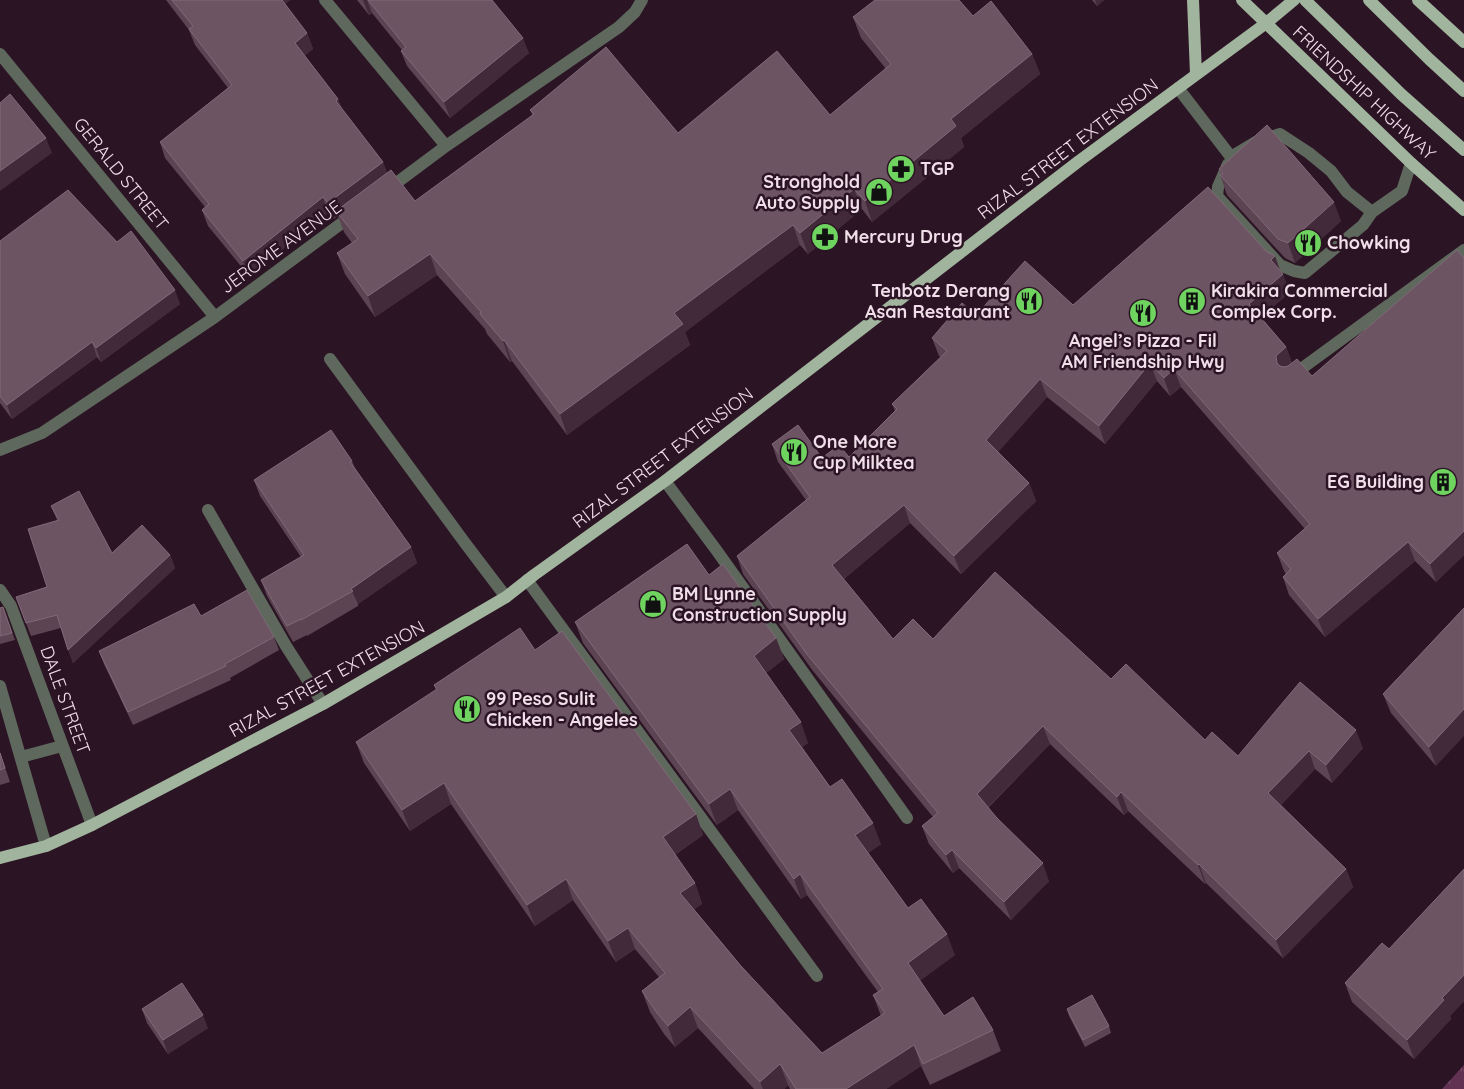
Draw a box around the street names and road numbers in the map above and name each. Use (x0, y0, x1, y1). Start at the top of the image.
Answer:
street label: FRIENDSHIP HIGHWAY (1288, 20, 1441, 165)
street label: RIZAL STREET EXTENSION (973, 73, 1163, 224)
street label: GERALD STREET (69, 113, 174, 235)
street label: JEROME AVENUE (215, 195, 346, 298)
street label: RIZAL STREET EXTENSION (568, 382, 758, 533)
street label: RIZAL STREET EXTENSION (225, 615, 429, 742)
street label: DALE STREET (35, 643, 96, 757)

